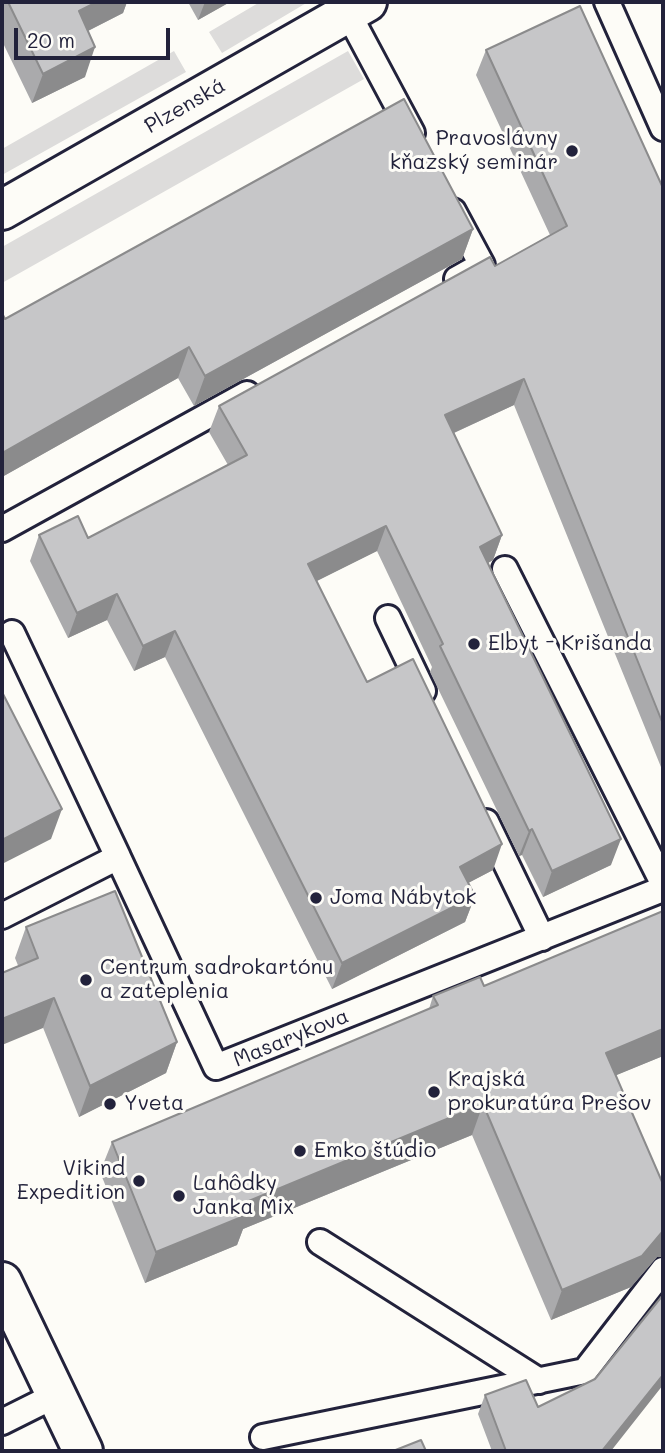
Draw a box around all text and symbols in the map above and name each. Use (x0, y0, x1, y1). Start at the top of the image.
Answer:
scale bar (18, 14, 173, 58)
text: 20 m (27, 26, 75, 53)
street label: Plzenská (140, 73, 230, 139)
place label: Pravoslávny kňazský seminár (390, 126, 558, 176)
marker: Pravoslávny kňazský seminár (564, 143, 580, 159)
place label: Elbyt - Krišanda (488, 631, 652, 657)
marker: Elbyt - Krišanda (466, 636, 482, 652)
place label: Joma Nábytok (330, 885, 476, 911)
marker: Joma Nábytok (308, 890, 324, 906)
place label: Centrum sadrokartónu a zateplenia (100, 955, 334, 1005)
marker: Centrum sadrokartónu a zateplenia (78, 972, 94, 988)
street label: Masarykova (230, 1003, 352, 1073)
place label: Krajská prokuratúra Prešov (448, 1067, 651, 1117)
marker: Krajská prokuratúra Prešov (426, 1084, 442, 1100)
place label: Yveta (124, 1091, 184, 1117)
marker: Yveta (102, 1096, 118, 1112)
place label: Emko štúdio (314, 1138, 436, 1164)
marker: Emko štúdio (292, 1143, 308, 1159)
place label: Vikind Expedition (17, 1156, 125, 1206)
place label: Lahôdky Janka Mix (193, 1171, 294, 1221)
marker: Vikind Expedition (131, 1173, 147, 1189)
marker: Lahôdky Janka Mix (171, 1188, 187, 1204)

